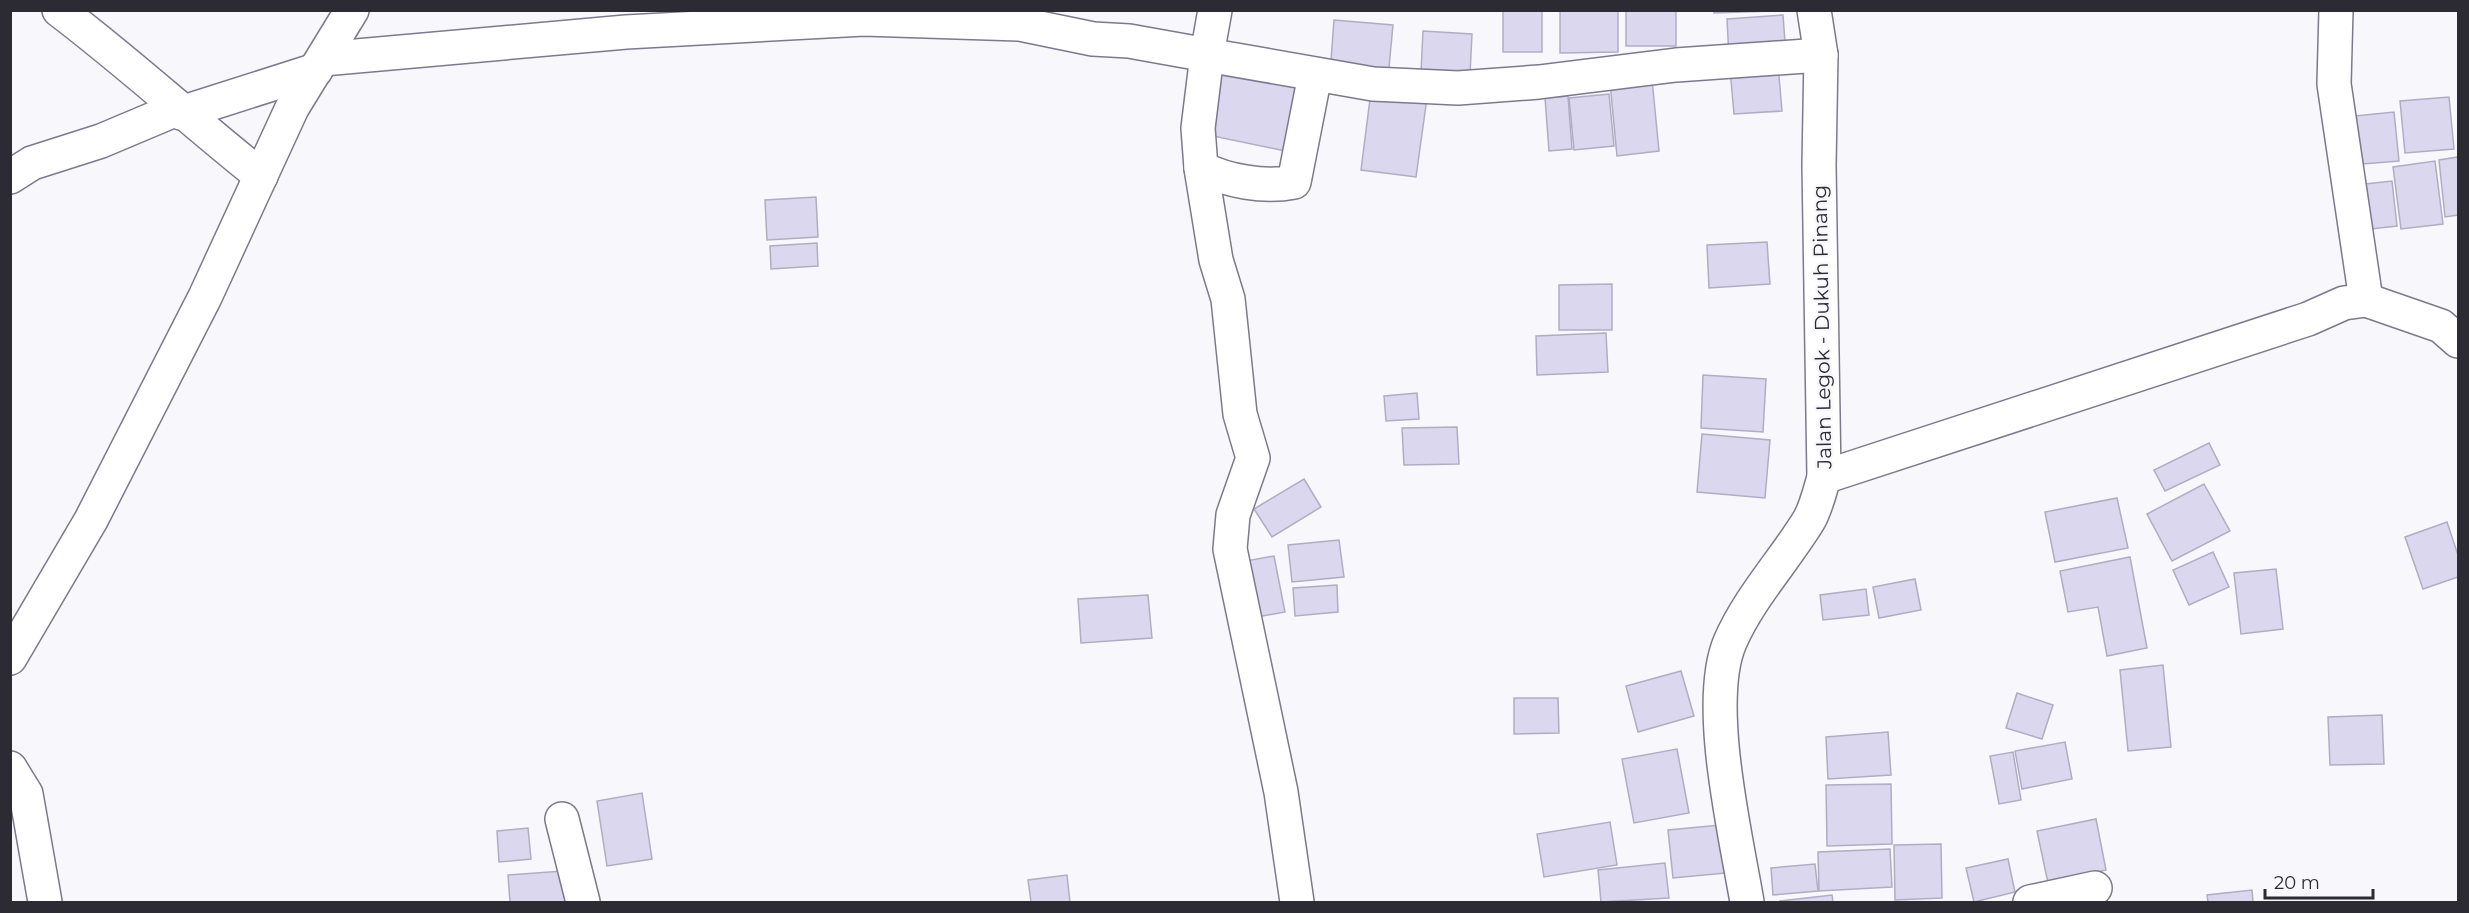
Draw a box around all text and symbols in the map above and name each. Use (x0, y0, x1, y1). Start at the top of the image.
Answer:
street label: Jalan Legok - Dukuh Pinang (1808, 185, 1836, 470)
scale bar (2265, 862, 2373, 900)
text: 20 m (2274, 872, 2320, 894)

